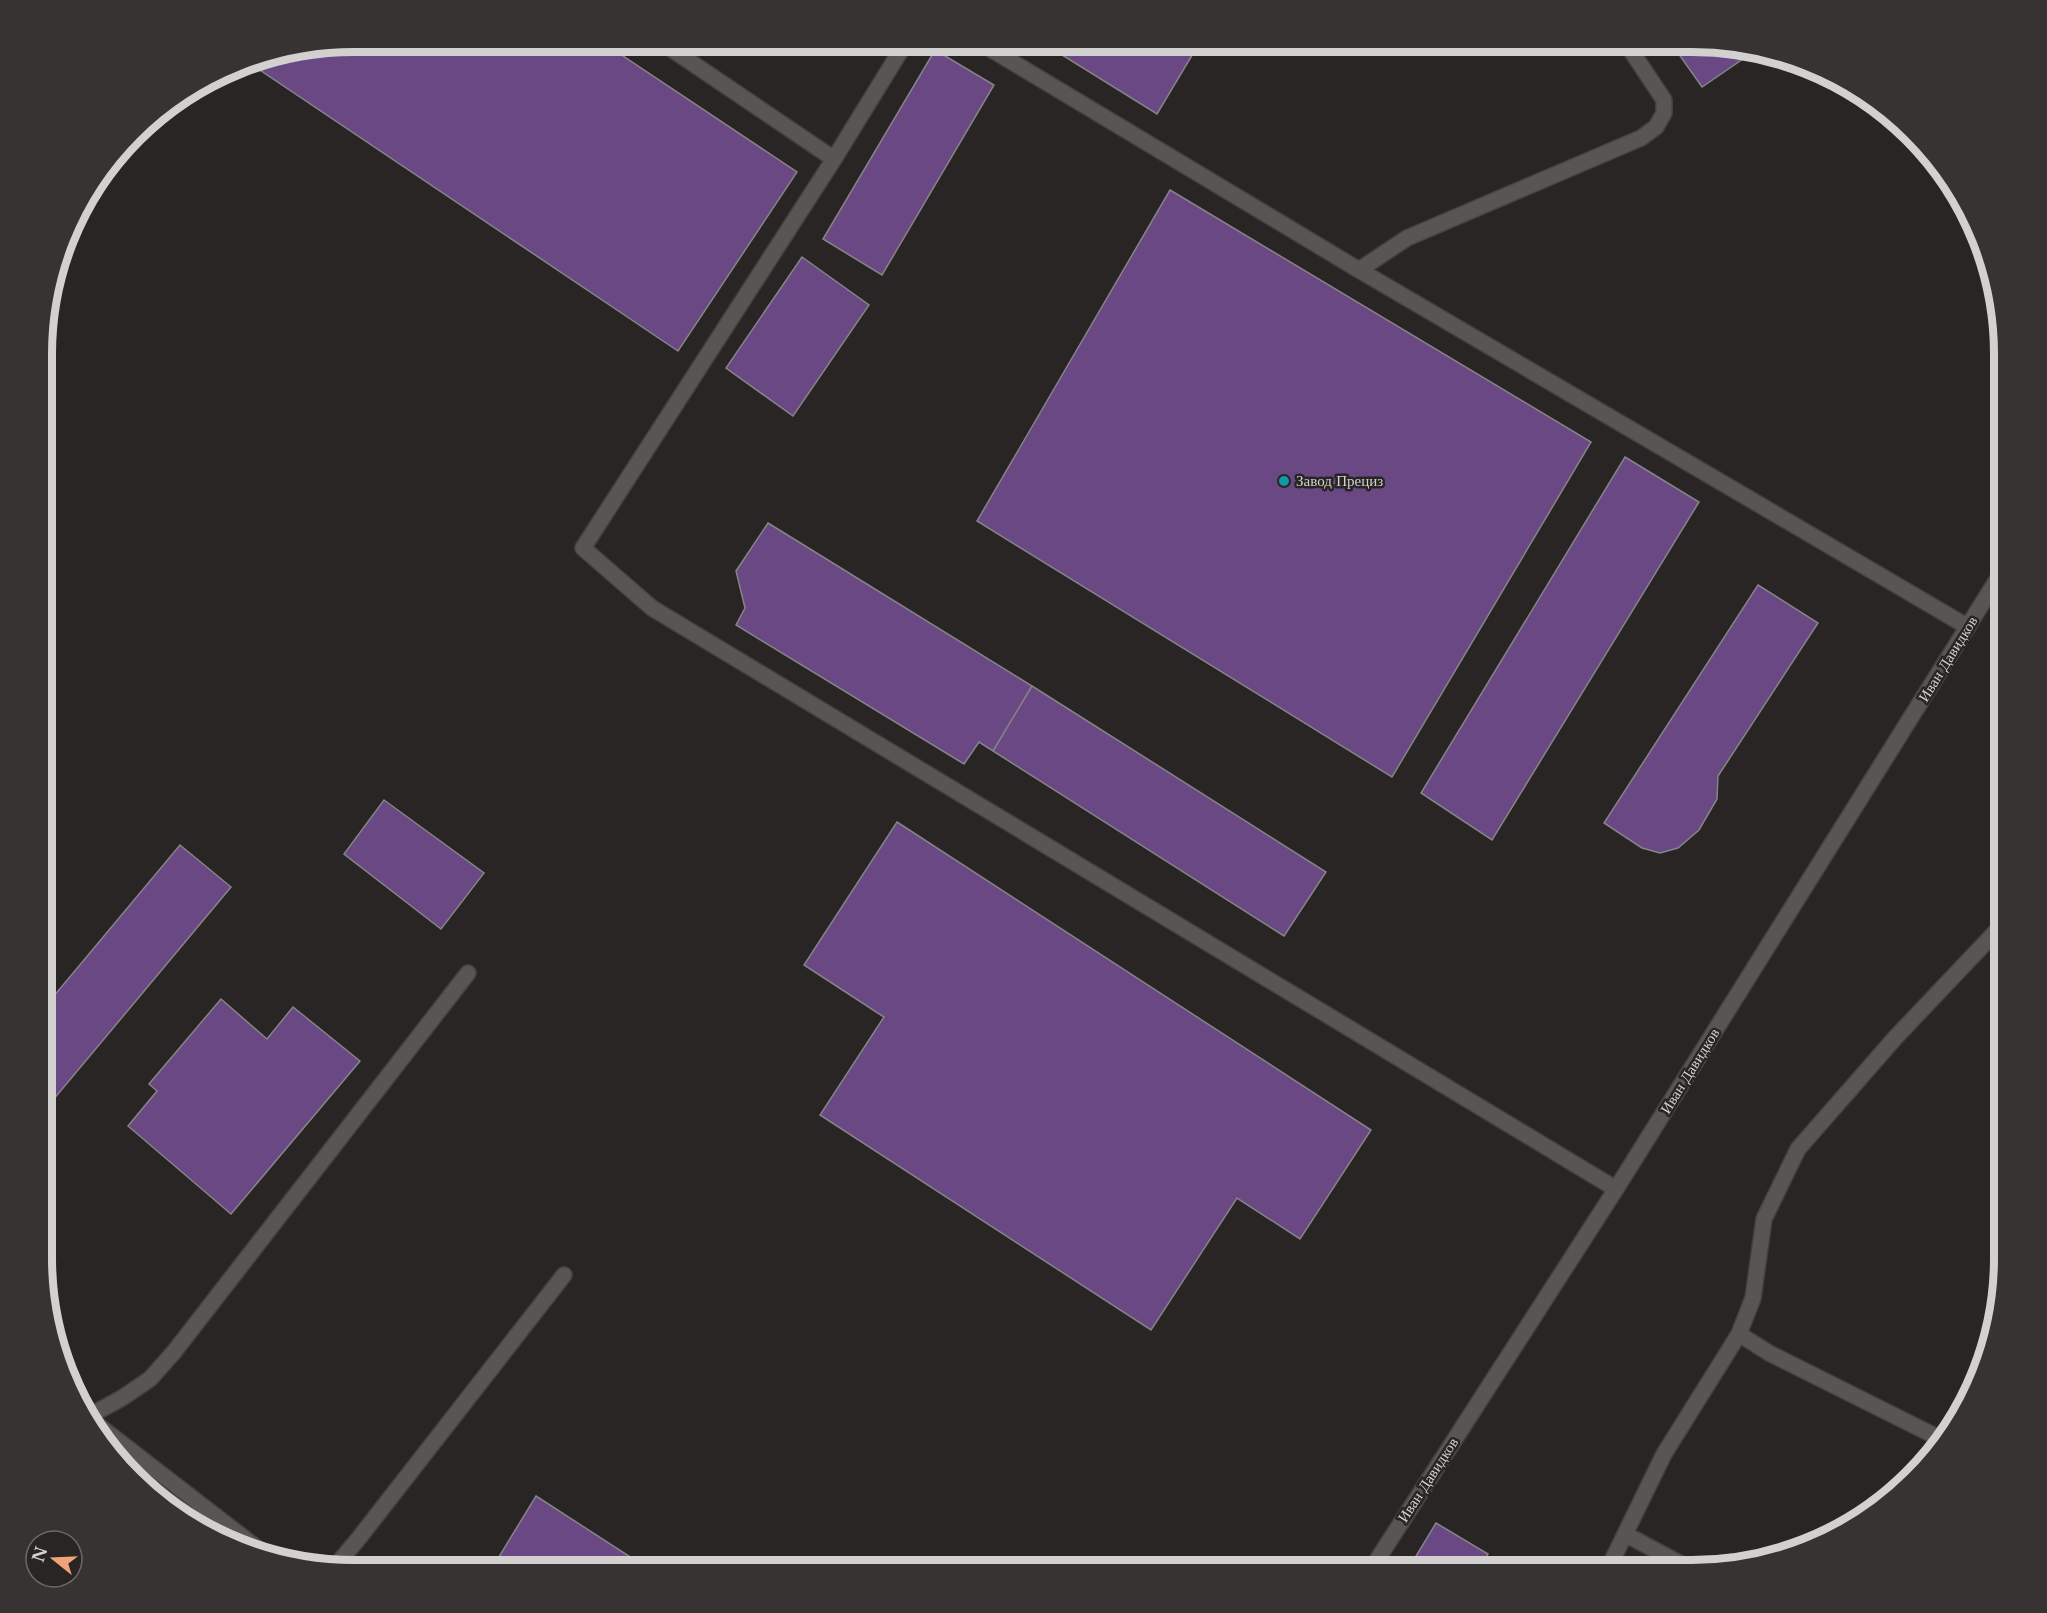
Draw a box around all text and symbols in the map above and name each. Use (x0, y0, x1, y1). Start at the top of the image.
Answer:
place label: Завод Прециз (1296, 471, 1383, 490)
marker: Завод Прециз (1277, 474, 1291, 488)
street label: Иван Давидков (1914, 612, 1981, 705)
street label: Иван Давидков (1656, 1024, 1723, 1117)
street label: Иван Давидков (1393, 1434, 1462, 1526)
north arrow (24, 1529, 84, 1589)
text: N (28, 1544, 52, 1565)

